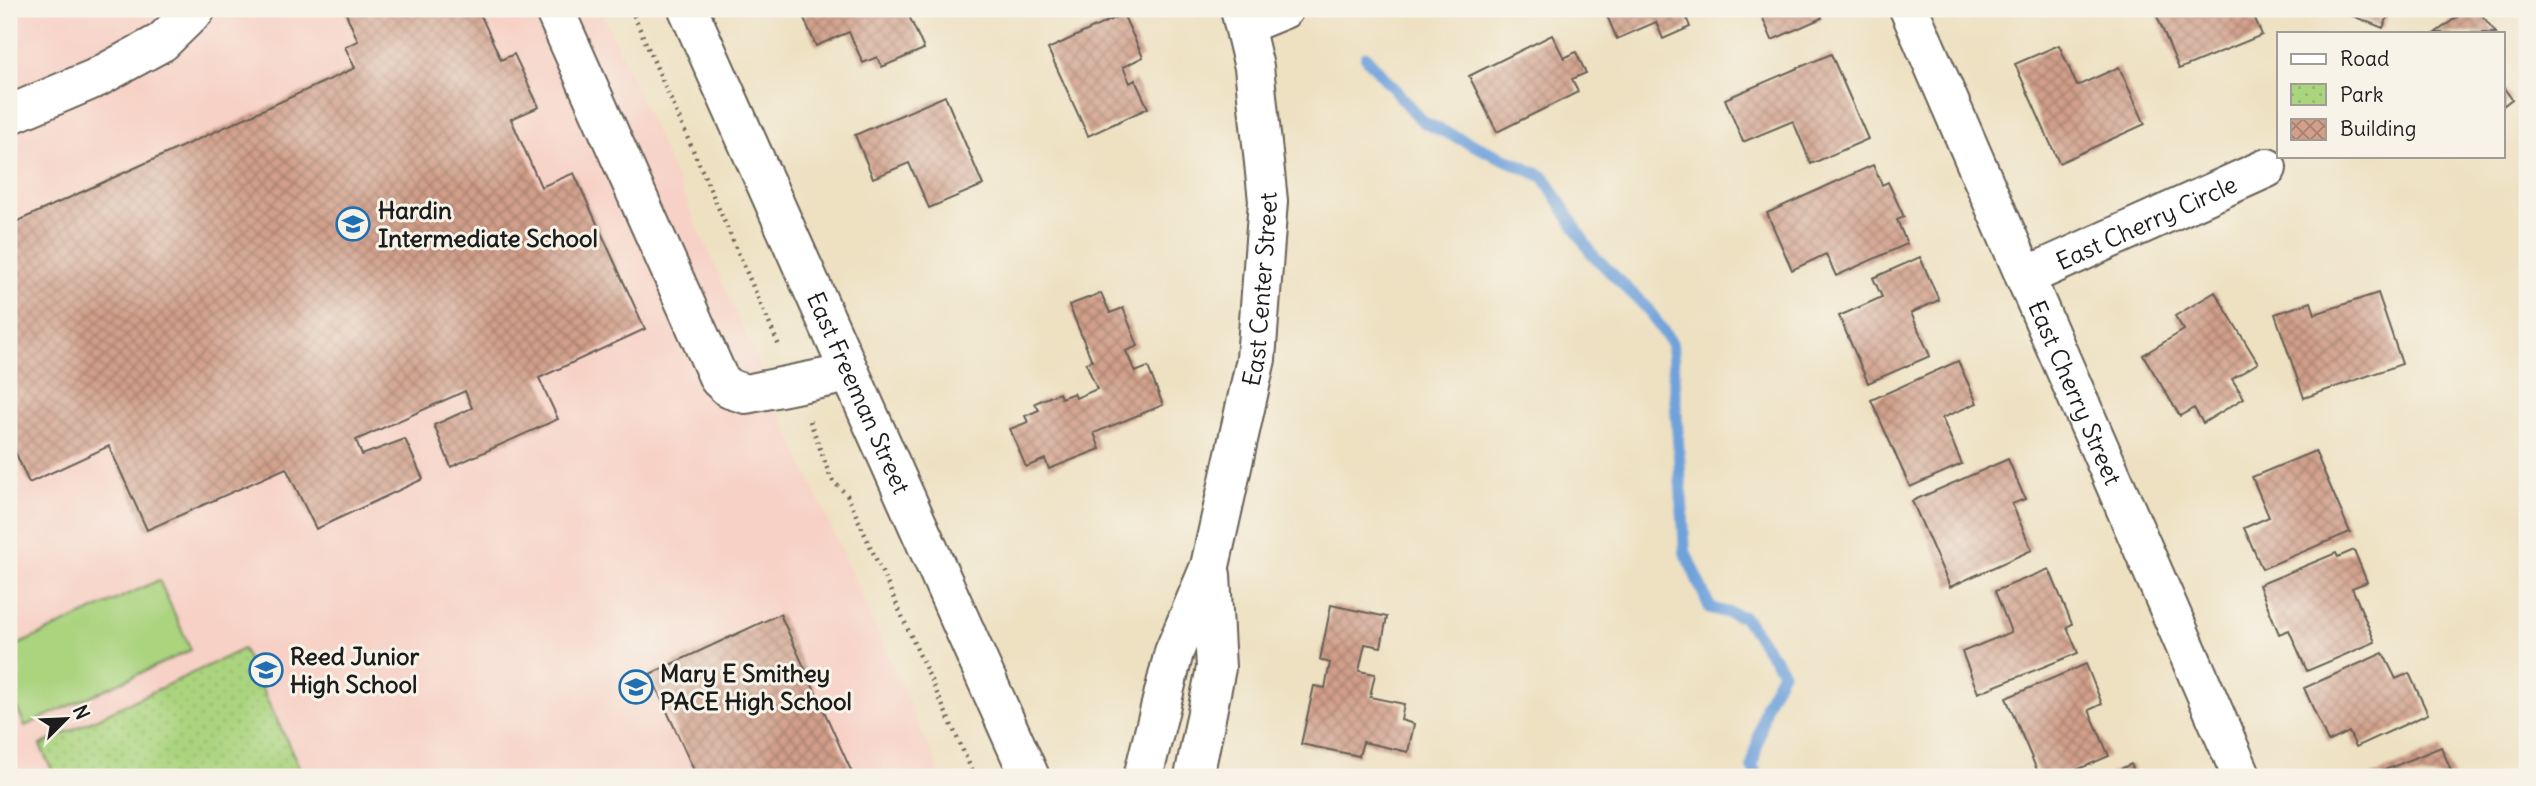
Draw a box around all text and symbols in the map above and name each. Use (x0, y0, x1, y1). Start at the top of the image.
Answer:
legend (2277, 32, 2504, 158)
text: Road (2340, 45, 2389, 72)
text: Park (2340, 81, 2383, 108)
text: Building (2340, 115, 2416, 142)
street label: East Cherry Circle (2051, 169, 2241, 276)
street label: East Center Street (1235, 191, 1283, 389)
place label: Hardin Intermediate School (378, 195, 598, 253)
school or university icon: Hardin Intermediate School (334, 205, 372, 243)
street label: East Freeman Street (801, 287, 917, 498)
street label: East Cherry Street (2022, 296, 2128, 489)
place label: Reed Junior High School (290, 641, 419, 699)
school or university icon: Reed Junior High School (247, 651, 285, 689)
place label: Mary E Smithey PACE High School (660, 658, 852, 716)
school or university icon: Mary E Smithey PACE High School (617, 668, 655, 706)
north arrow (32, 684, 102, 754)
text: N (68, 701, 95, 723)

